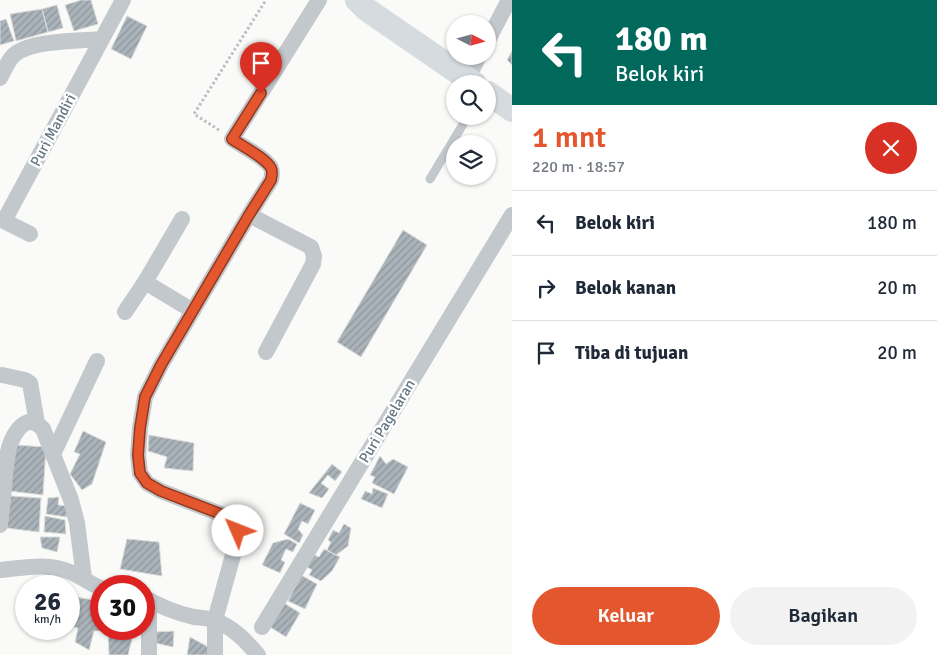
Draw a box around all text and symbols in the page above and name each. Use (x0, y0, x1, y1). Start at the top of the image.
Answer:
north arrow (446, 15, 496, 65)
map controls (446, 15, 496, 185)
text: 180 m (615, 17, 708, 60)
icon: left (532, 20, 597, 85)
pin (240, 42, 282, 93)
icon: arrive (247, 49, 275, 77)
text: Belok kiri (615, 60, 704, 87)
button: search (446, 75, 496, 125)
street label: Puri Mandiri (26, 91, 80, 169)
text: 1 mnt (532, 119, 606, 156)
button: close (865, 122, 917, 174)
button: layers (446, 135, 496, 185)
text: 220 m · 18:57 (532, 157, 625, 177)
icon: left (532, 209, 560, 237)
text: Belok kiri (575, 211, 655, 235)
text: 180 m (867, 211, 917, 235)
icon: right (532, 274, 560, 302)
text: Belok kanan (575, 276, 676, 300)
text: 20 m (877, 276, 917, 300)
icon: arrive (532, 339, 560, 367)
text: Tiba di tujuan (575, 341, 688, 365)
text: 20 m (877, 341, 917, 365)
street label: Puri Pagelaran (355, 376, 419, 466)
position arrow (211, 504, 263, 556)
speed limit sign: 30 (90, 575, 155, 640)
text: 26 (34, 586, 61, 617)
button: Keluar (532, 587, 720, 645)
button: Bagikan (730, 587, 917, 645)
text: km/h (34, 612, 61, 627)

